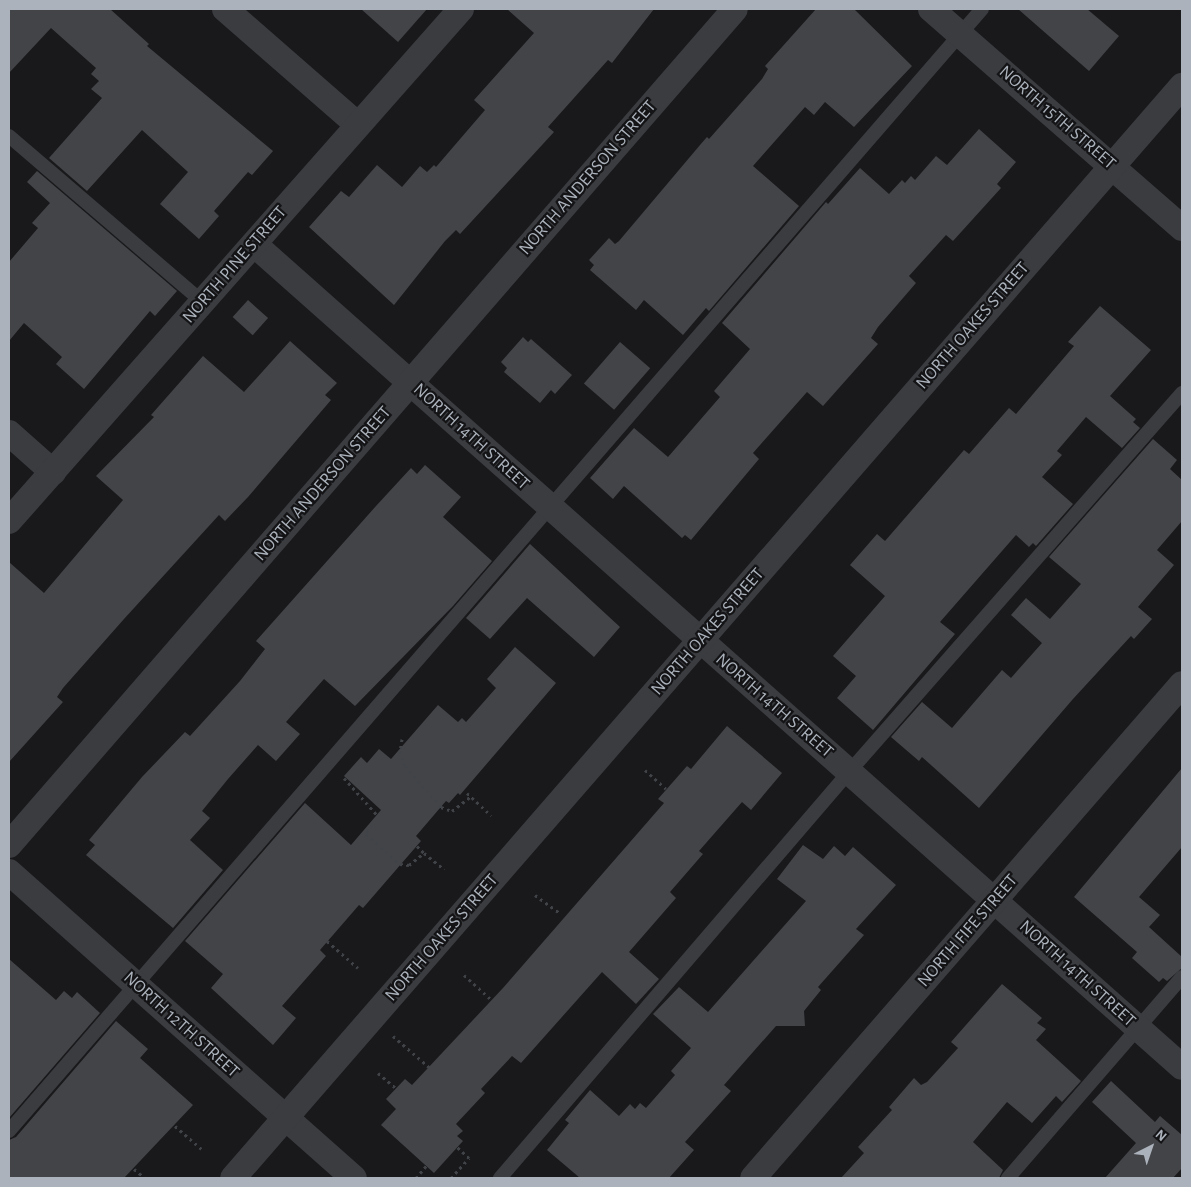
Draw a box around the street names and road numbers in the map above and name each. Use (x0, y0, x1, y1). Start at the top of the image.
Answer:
street label: NORTH 15TH STREET (994, 61, 1120, 175)
street label: NORTH ANDERSON STREET (515, 96, 661, 260)
street label: NORTH PINE STREET (178, 202, 292, 328)
street label: NORTH OAKES STREET (912, 258, 1034, 394)
street label: NORTH 14TH STREET (408, 379, 534, 495)
street label: NORTH ANDERSON STREET (250, 402, 396, 566)
street label: NORTH OAKES STREET (647, 564, 769, 700)
street label: NORTH 14TH STREET (711, 649, 837, 763)
street label: NORTH OAKES STREET (381, 870, 503, 1006)
street label: NORTH FIFE STREET (913, 870, 1023, 992)
street label: NORTH 14TH STREET (1014, 916, 1140, 1032)
street label: NORTH 12TH STREET (119, 967, 243, 1083)

